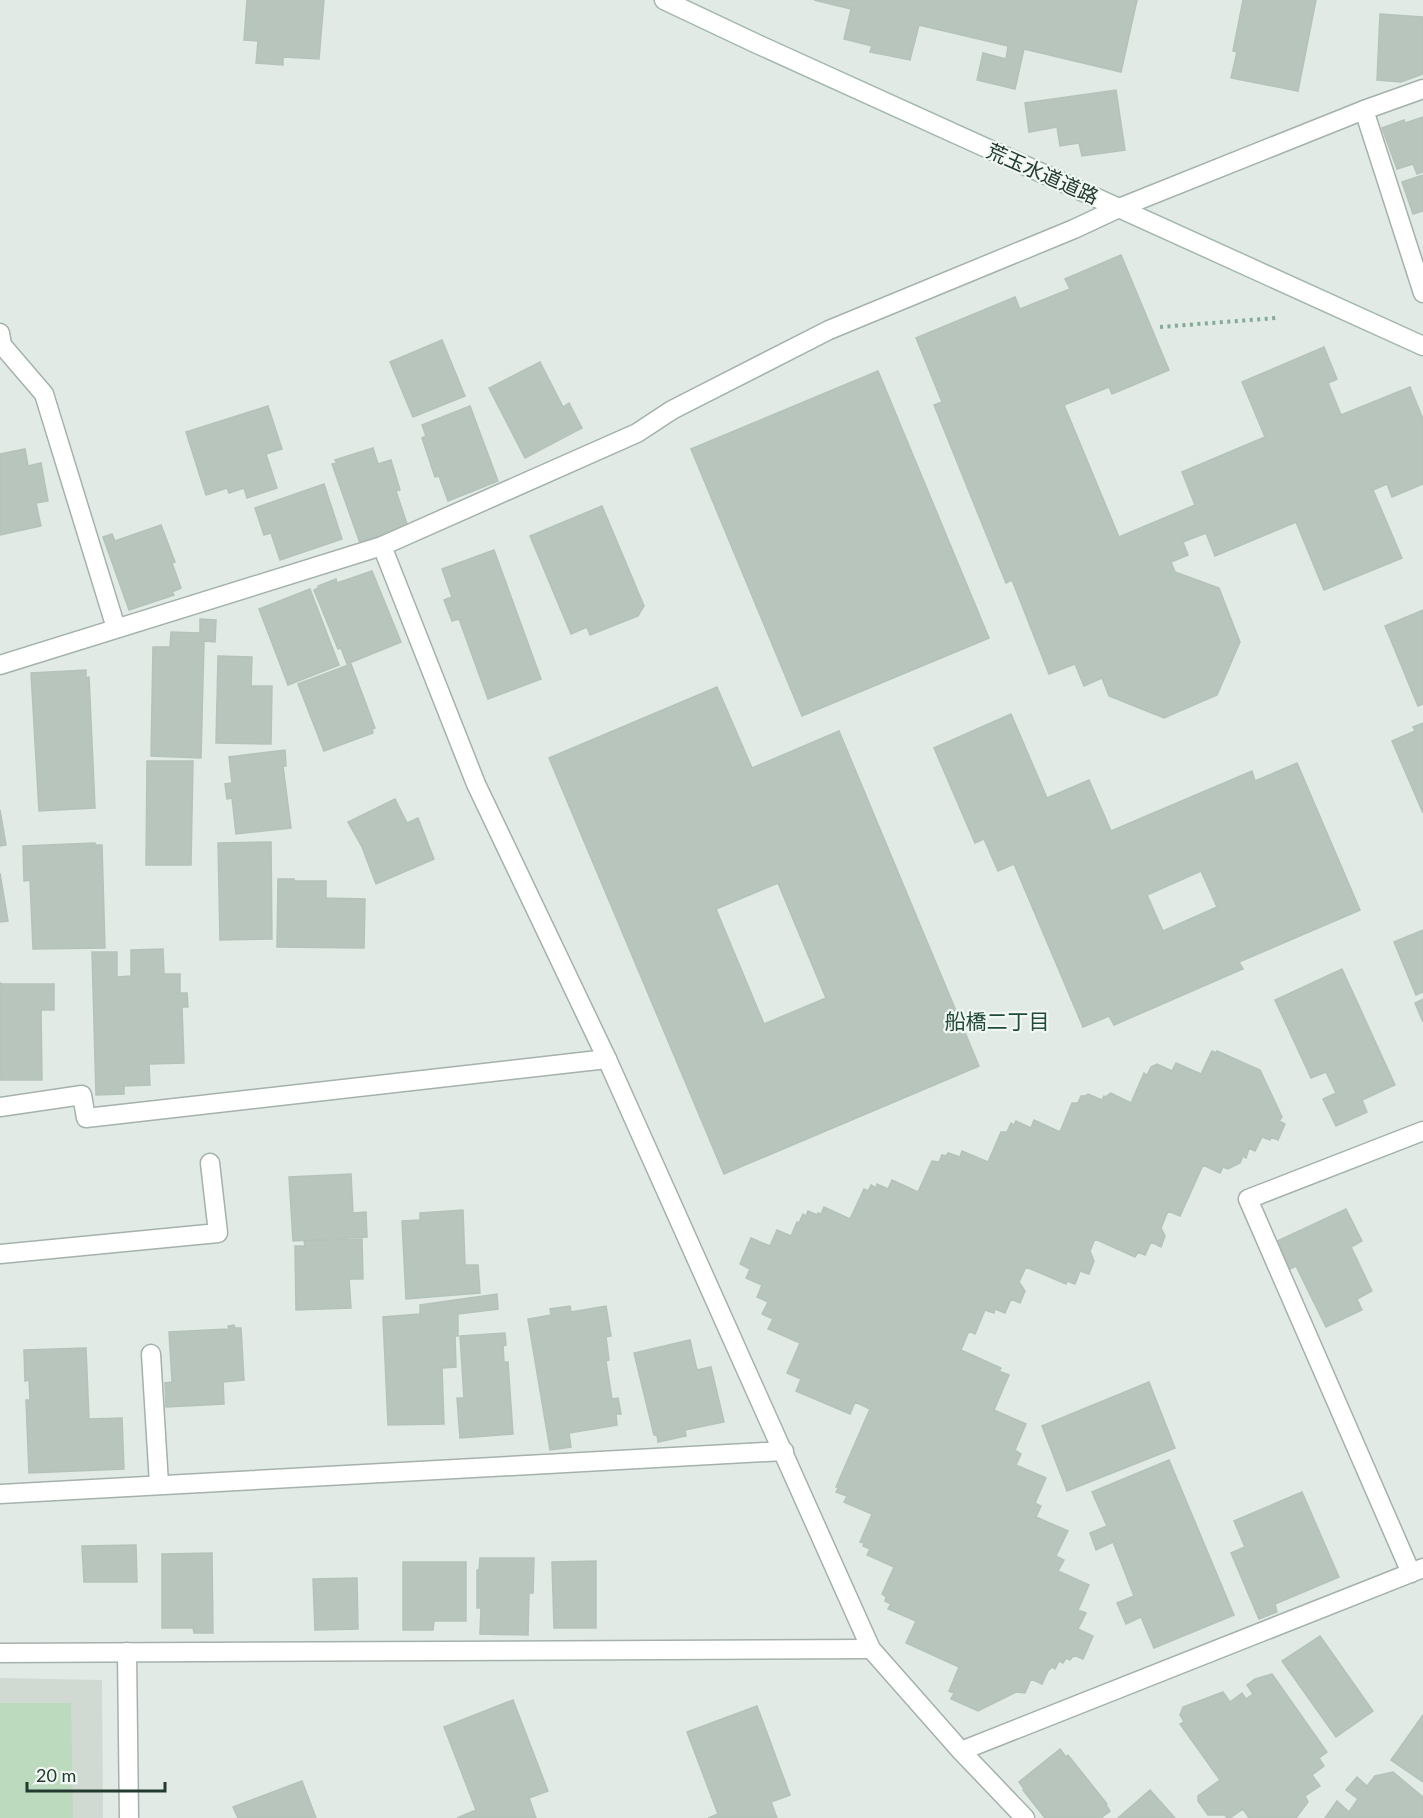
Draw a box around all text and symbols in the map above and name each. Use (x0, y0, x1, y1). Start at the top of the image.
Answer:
street label: 荒玉水道道路 (983, 138, 1103, 208)
district label: 船橋二丁目 (945, 1008, 1050, 1033)
scale bar (27, 1755, 165, 1793)
text: 20 m (36, 1764, 76, 1786)

